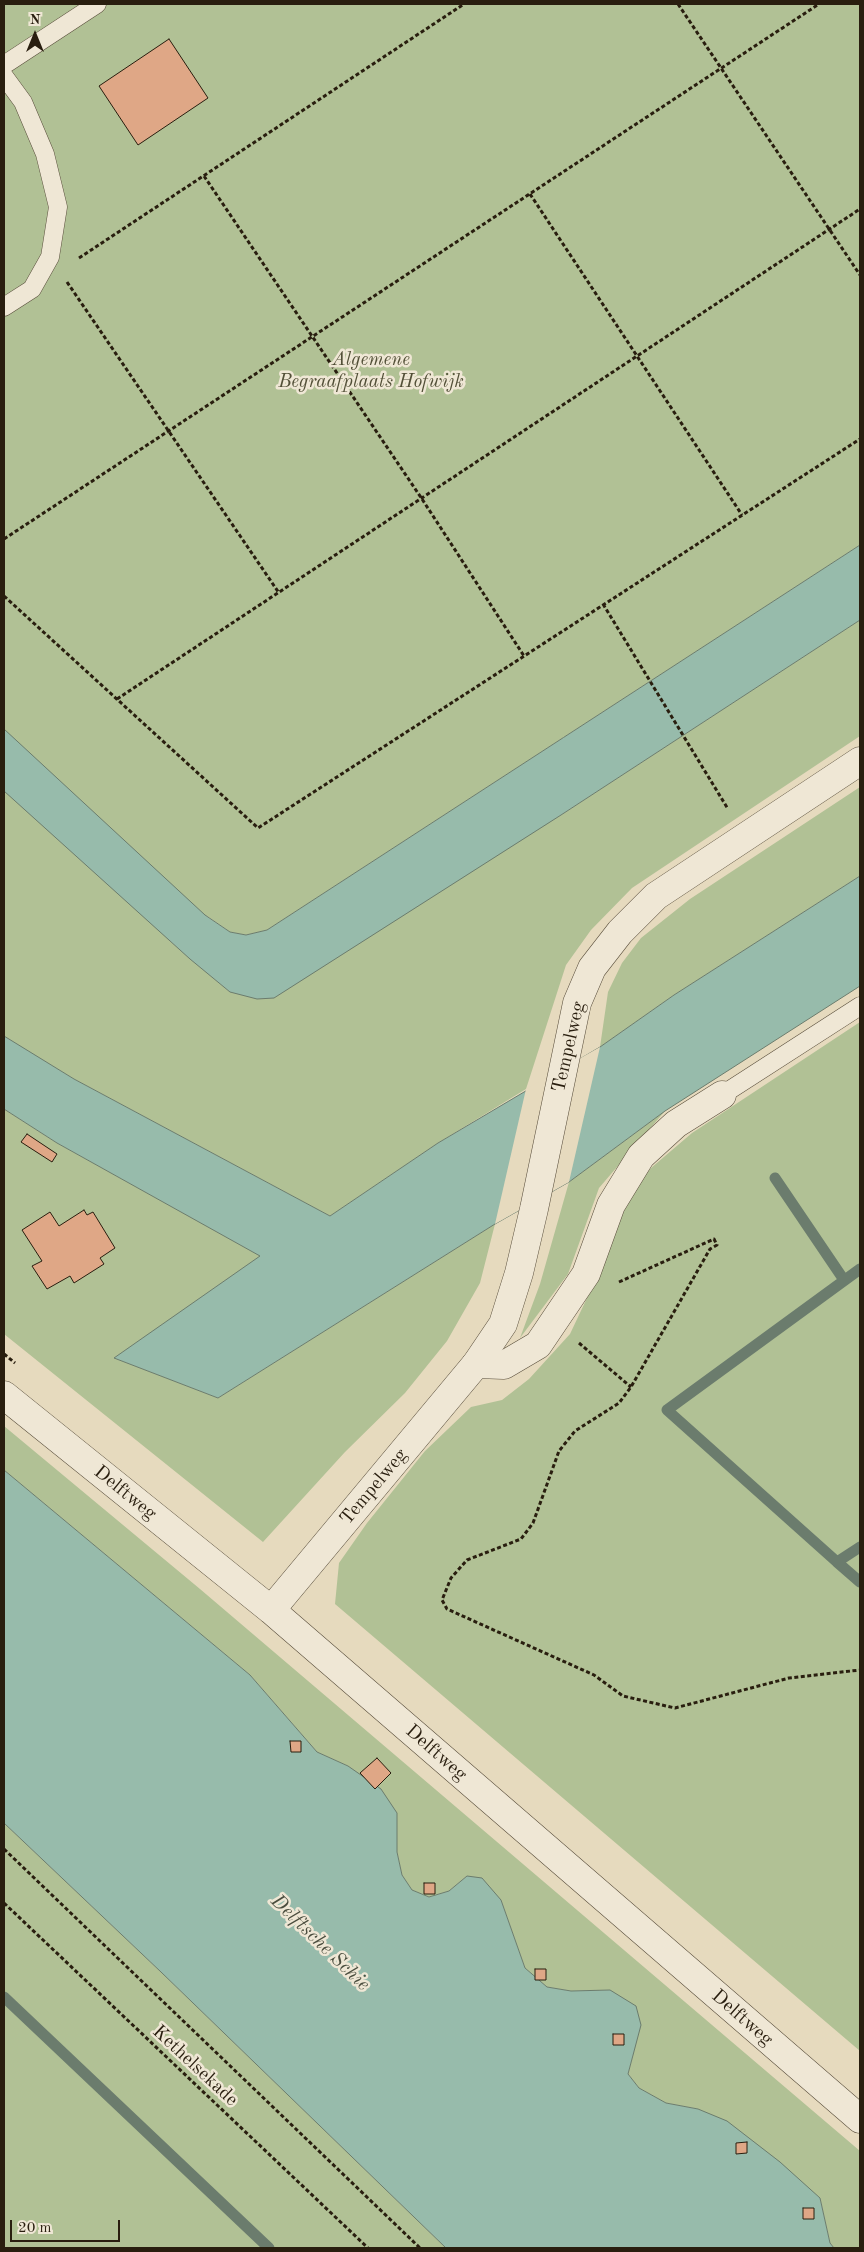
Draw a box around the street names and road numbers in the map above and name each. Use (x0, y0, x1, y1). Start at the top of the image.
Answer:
street label: Tempelweg (547, 999, 591, 1095)
street label: Tempelweg (335, 1444, 413, 1530)
street label: Delftweg (89, 1461, 161, 1525)
street label: Delftweg (400, 1720, 472, 1786)
street label: Delftweg (706, 1985, 778, 2051)
street label: Kethelsekade (147, 2021, 243, 2111)

